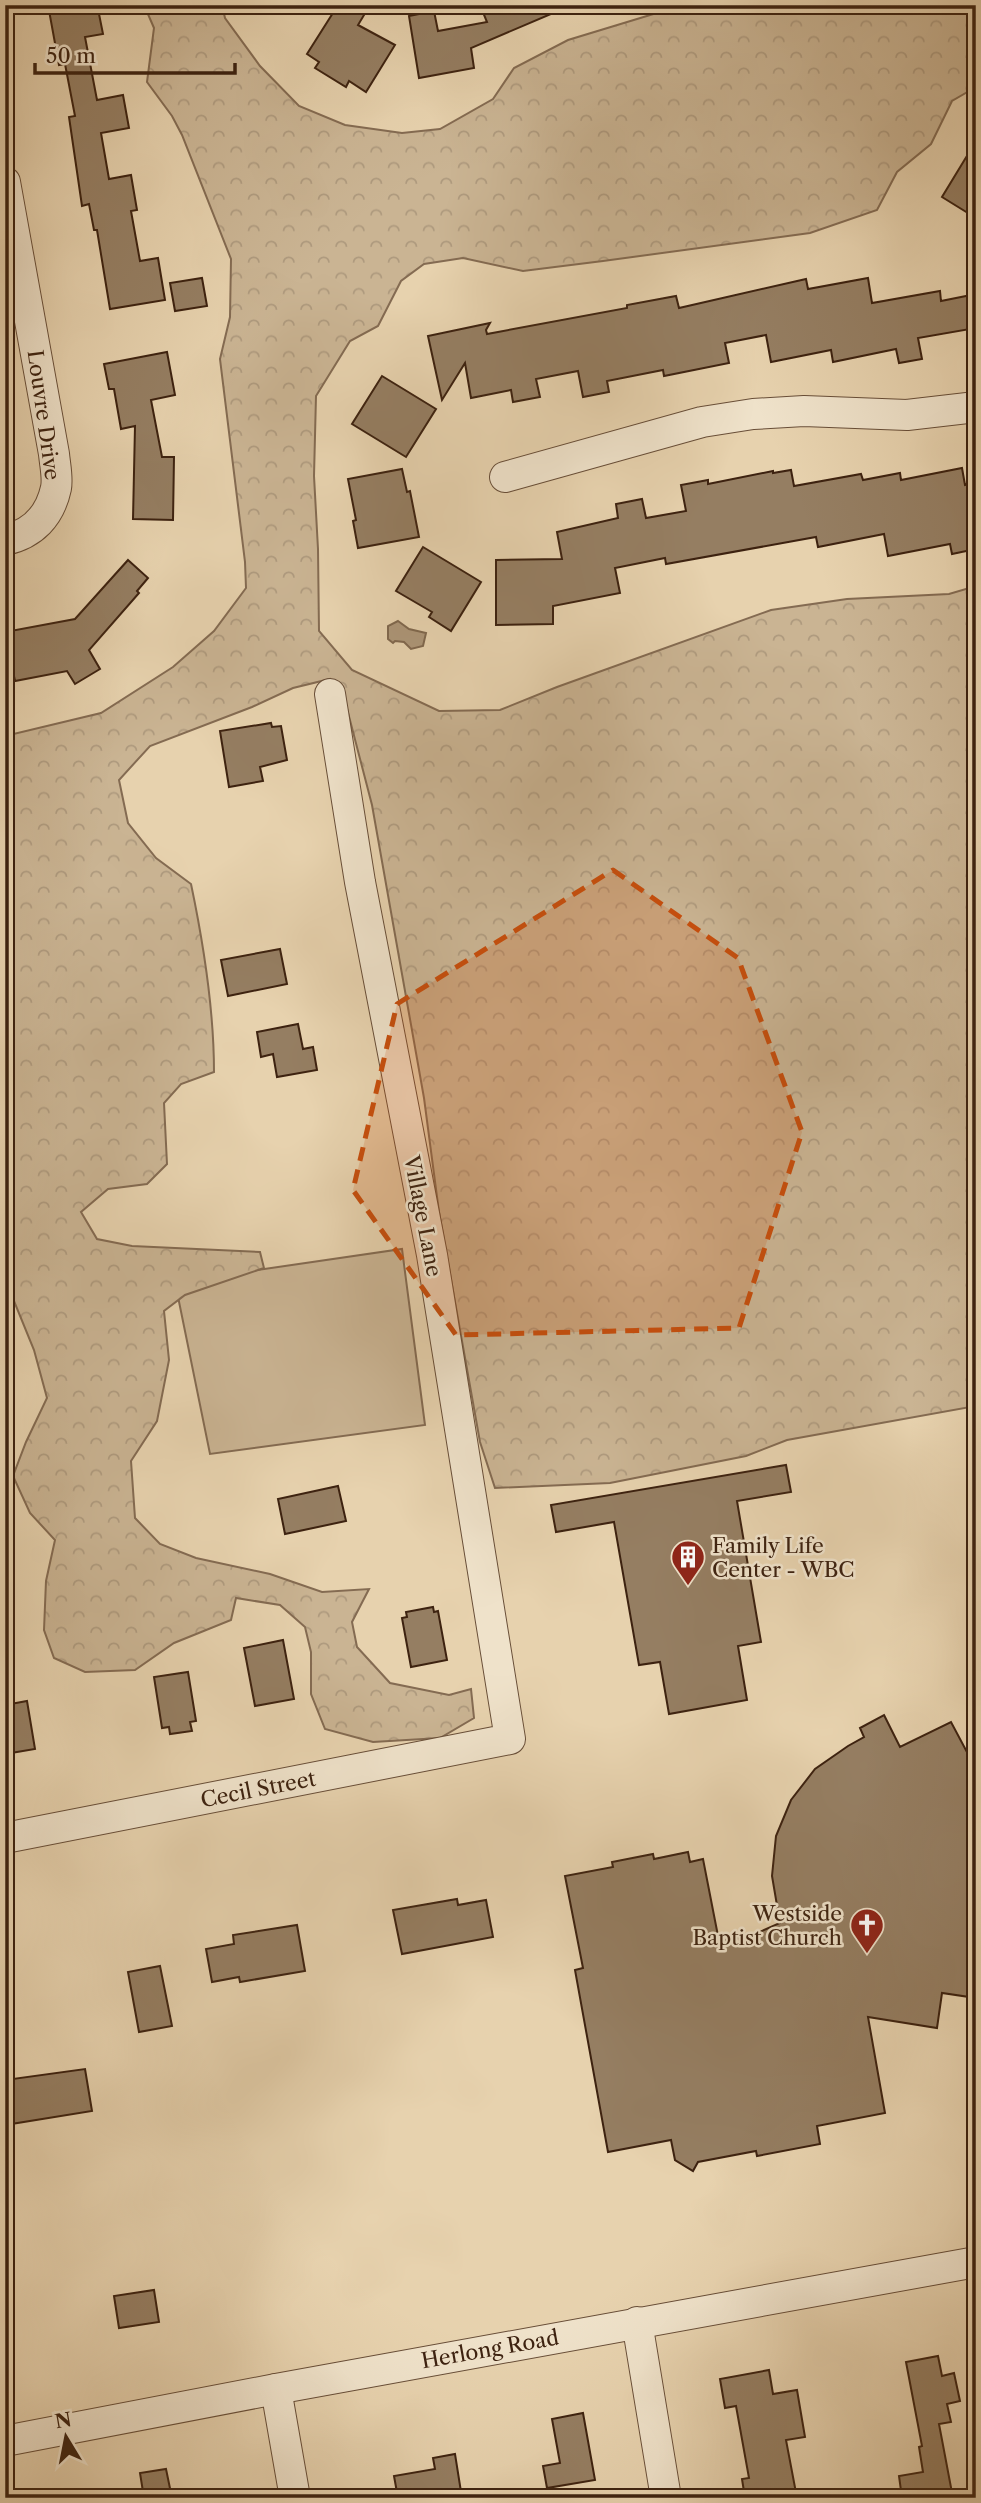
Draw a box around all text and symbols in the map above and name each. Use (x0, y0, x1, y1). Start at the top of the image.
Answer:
scale bar (35, 32, 234, 76)
text: 50 m (46, 43, 96, 68)
street label: Louvre Drive (22, 348, 66, 482)
street label: Village Lane (399, 1152, 447, 1279)
place label: Family Life Center - WBC (712, 1533, 855, 1582)
building icon: Family Life Center - WBC (669, 1538, 707, 1587)
street label: Cecil Street (198, 1765, 318, 1812)
place label: Westside Baptist Church (692, 1901, 842, 1950)
church icon: Westside Baptist Church (848, 1906, 886, 1955)
street label: Herlong Road (419, 2325, 561, 2373)
north arrow (32, 2402, 102, 2472)
text: N (53, 2408, 73, 2434)

